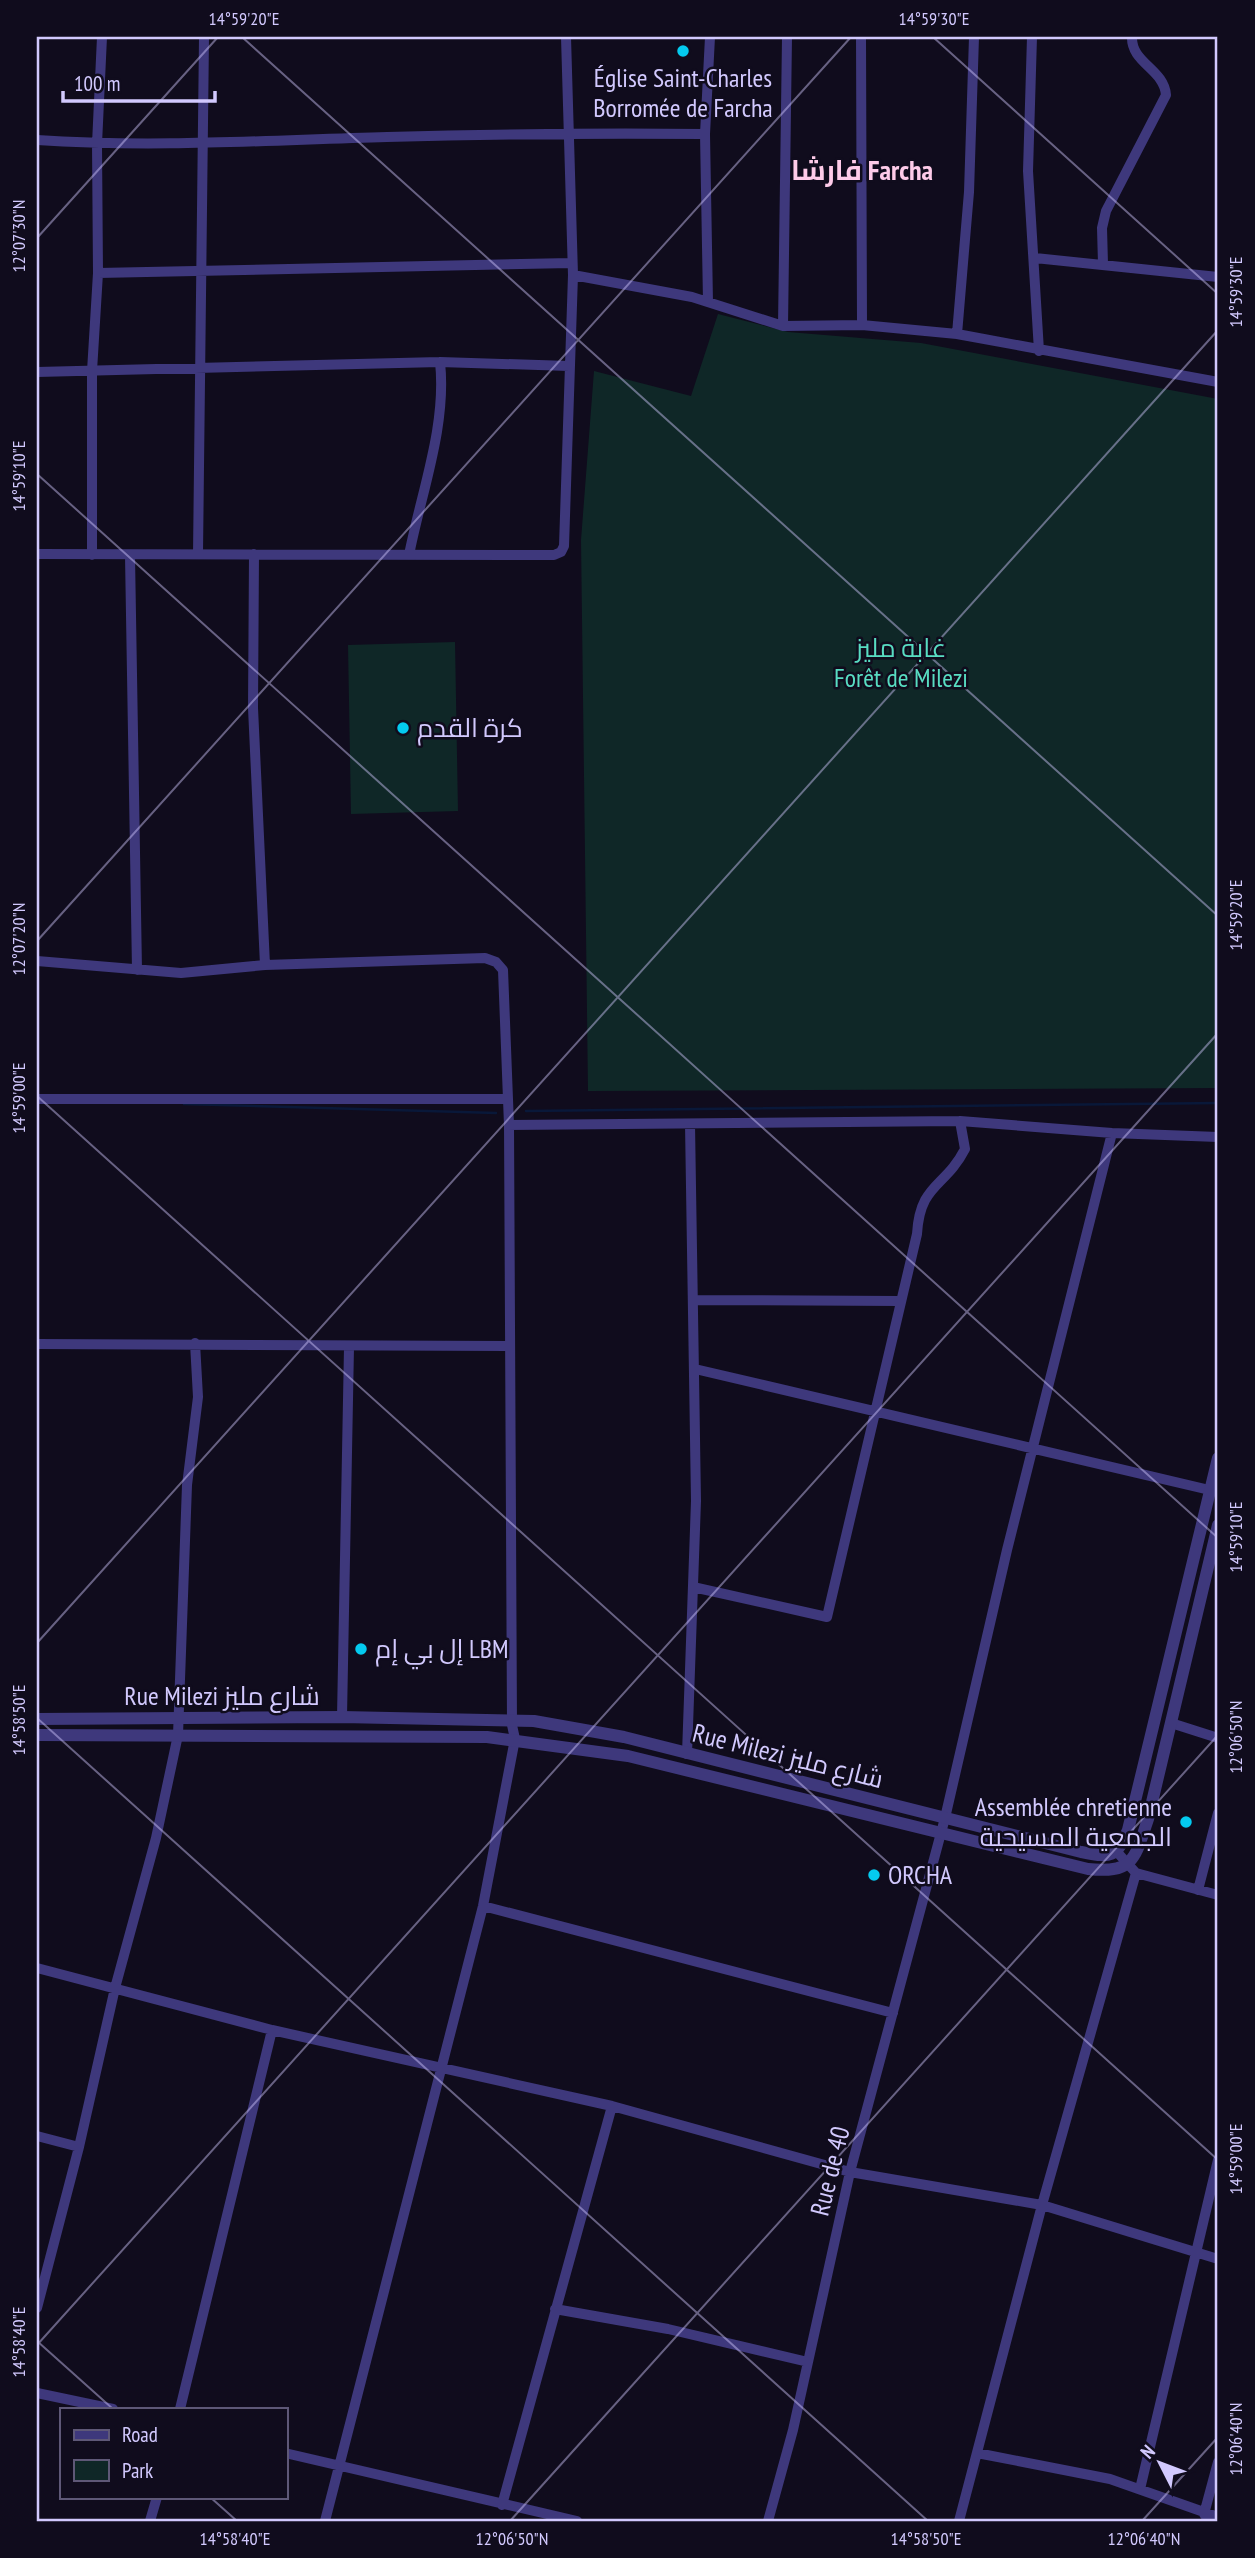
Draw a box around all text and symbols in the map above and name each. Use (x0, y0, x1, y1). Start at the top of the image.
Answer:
text: 14°59'20"E (209, 7, 279, 30)
text: 14°59'30"E (899, 7, 969, 30)
marker: Église Saint-Charles Borromée de Farcha (675, 43, 691, 59)
scale bar (63, 60, 215, 104)
place label: Église Saint-Charles Borromée de Farcha (593, 61, 773, 124)
text: 100 m (74, 70, 120, 97)
district label: فارشا Farcha (791, 151, 933, 188)
text: 12°07'30"N (7, 200, 30, 272)
text: 14°59'30"E (1224, 257, 1247, 327)
text: 14°59'10"E (7, 441, 30, 511)
park label: غابة مليز Forêt de Milezi (834, 631, 968, 694)
place label: كرة القدم (417, 711, 523, 746)
marker: كرة القدم (395, 720, 411, 736)
text: 14°59'20"E (1224, 880, 1247, 950)
text: 12°07'20"N (7, 903, 30, 975)
text: 14°59'00"E (7, 1063, 30, 1133)
text: 14°59'10"E (1224, 1502, 1247, 1572)
place label: إل بي إم LBM (375, 1632, 509, 1670)
marker: إل بي إم LBM (353, 1641, 369, 1657)
street label: Rue Milezi شارع مليز (124, 1679, 320, 1713)
text: 14°58'50"E (7, 1685, 30, 1755)
text: 12°06'50"N (1224, 1701, 1247, 1773)
street label: Rue Milezi شارع مليز (689, 1716, 887, 1796)
place label: Assemblée chretienne الجمعية المسيحية (975, 1790, 1172, 1853)
marker: Assemblée chretienne الجمعية المسيحية (1178, 1814, 1194, 1830)
place label: ORCHA (888, 1858, 953, 1891)
marker: ORCHA (866, 1867, 882, 1883)
street label: Rue de 40 (803, 2123, 857, 2219)
text: 14°59'00"E (1224, 2124, 1247, 2194)
text: 14°58'40"E (7, 2307, 30, 2377)
text: 12°06'40"N (1224, 2403, 1247, 2475)
legend (60, 2408, 287, 2498)
text: Road (122, 2421, 158, 2448)
north arrow (1126, 2428, 1196, 2498)
text: N (1135, 2440, 1160, 2463)
text: Park (122, 2457, 153, 2484)
text: 14°58'40"E (200, 2527, 270, 2550)
text: 12°06'50"N (476, 2527, 548, 2550)
text: 14°58'50"E (891, 2527, 961, 2550)
text: 12°06'40"N (1108, 2527, 1180, 2550)

